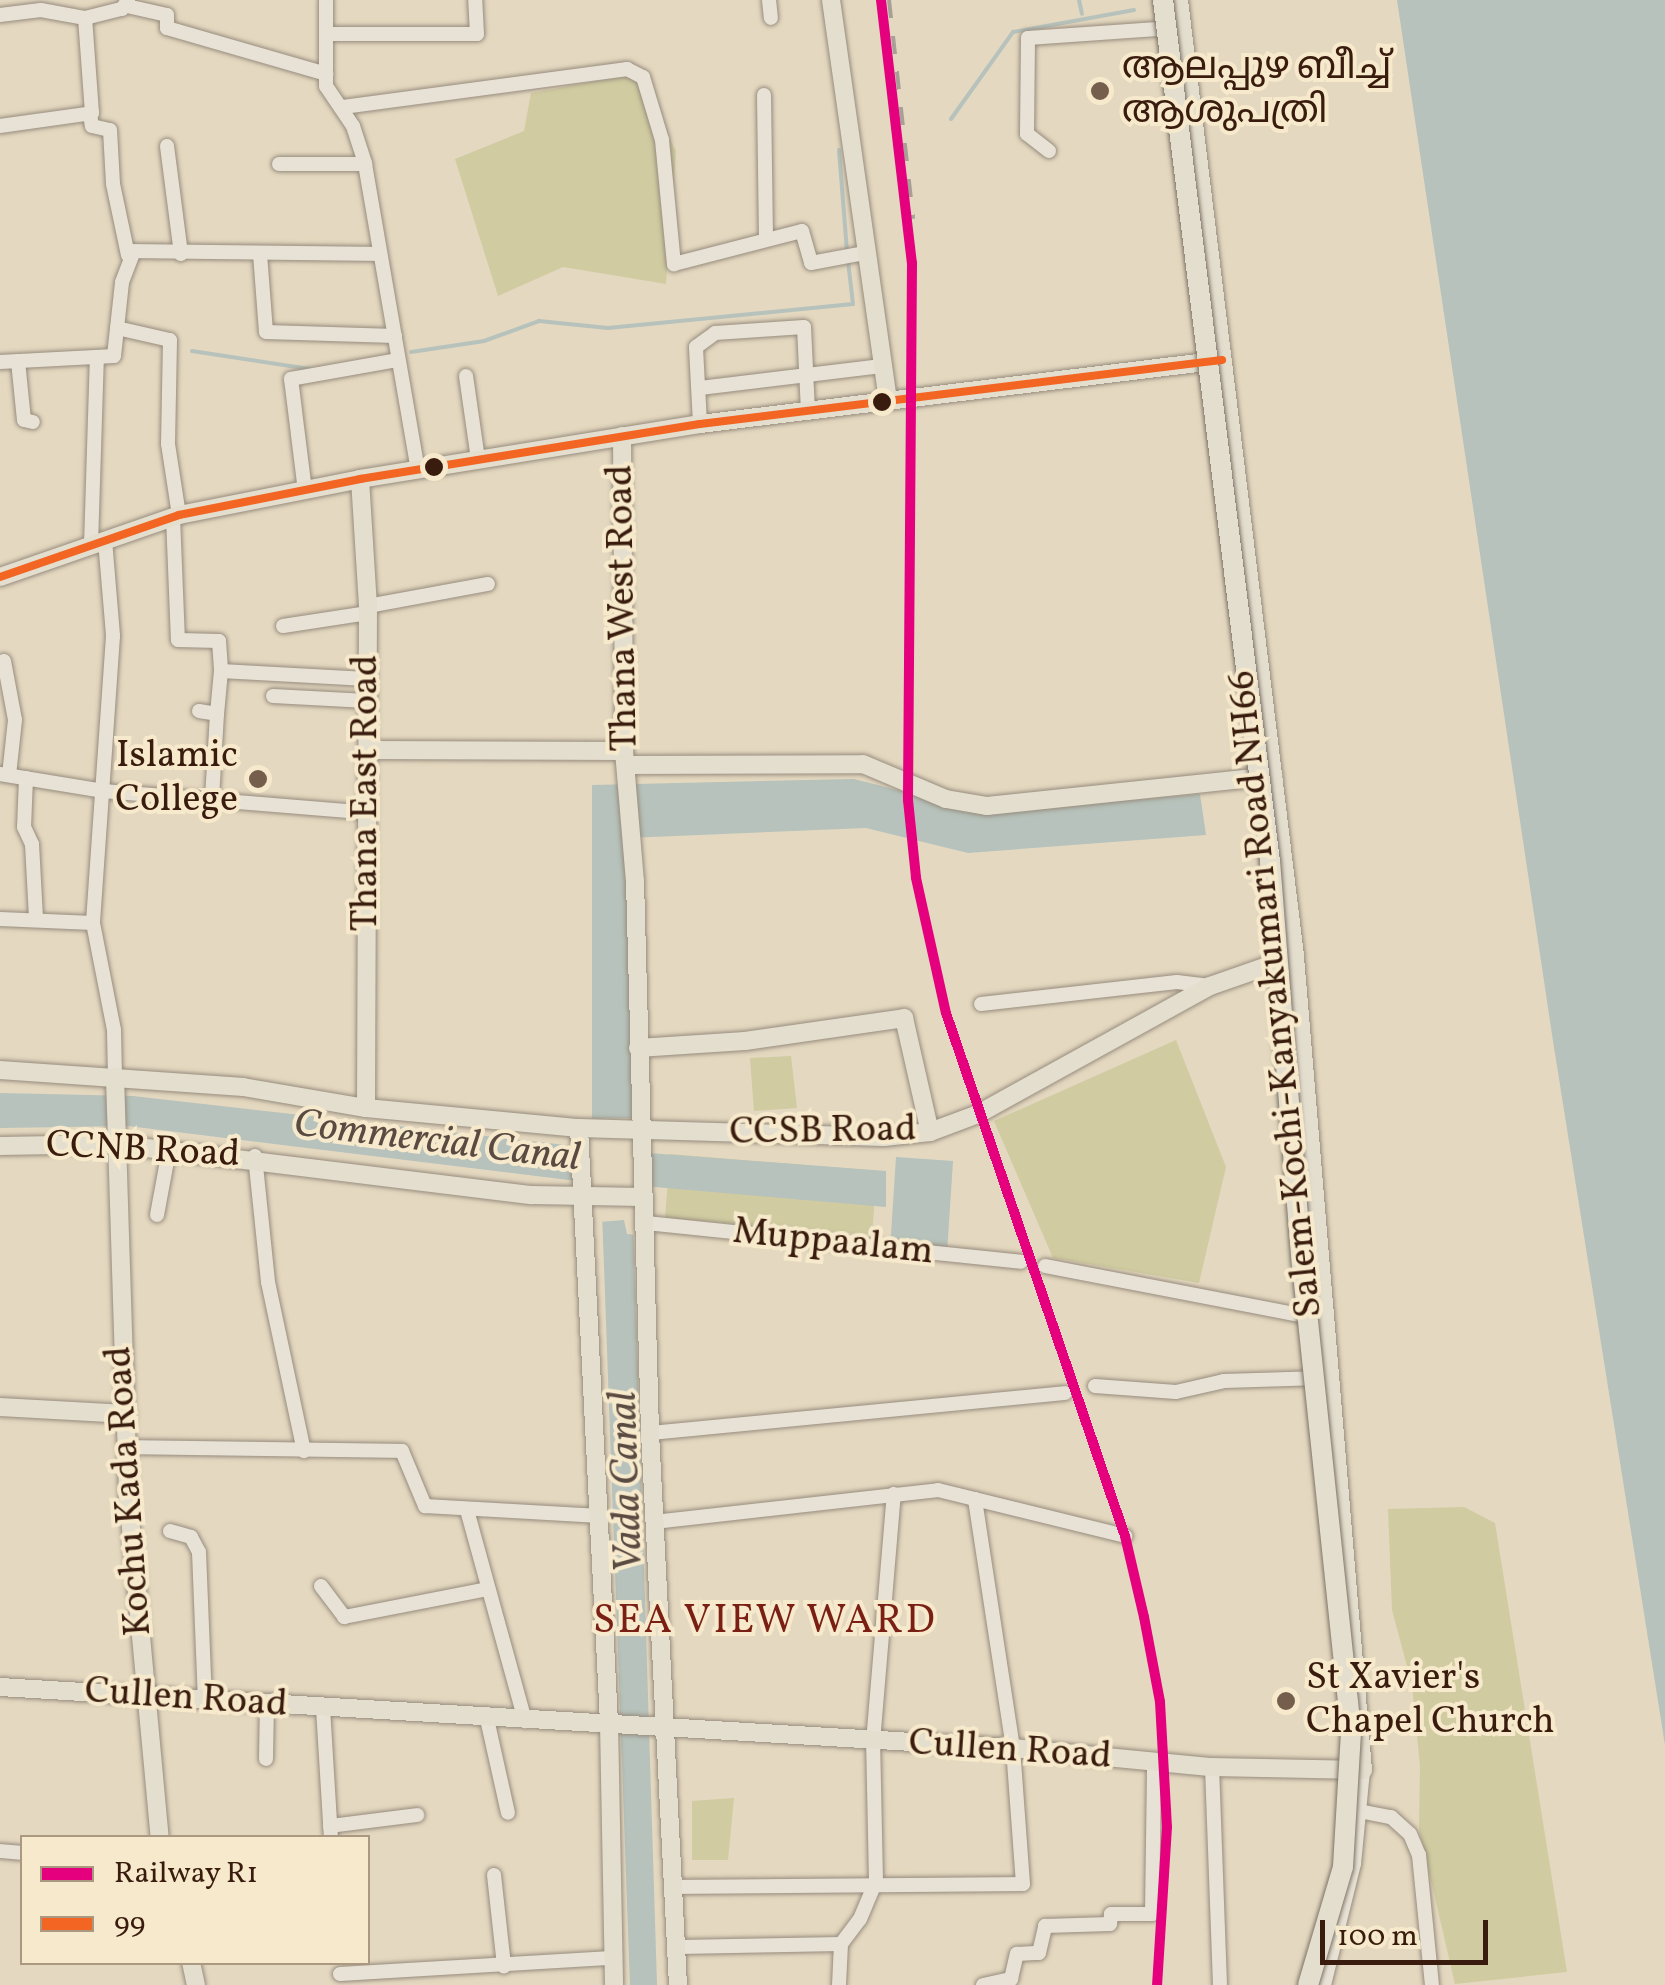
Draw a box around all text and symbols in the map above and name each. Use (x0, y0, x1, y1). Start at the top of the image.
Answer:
place label: ആലപ്പുഴ ബീച്ച് ആശുപത്രി (1122, 46, 1391, 136)
marker: ആലപ്പുഴ ബീച്ച് ആശുപത്രി (1087, 78, 1113, 104)
unlabelled marker (872, 392, 892, 412)
unlabelled marker (424, 457, 444, 477)
street label: Thana West Road (599, 463, 649, 753)
street label: Thana East Road (344, 654, 390, 932)
street label: Salem-Kochi-Kanyakumari Road NH66 (1220, 668, 1334, 1320)
place label: Islamic College (115, 734, 238, 824)
marker: Islamic College (247, 768, 269, 790)
water label: Commercial Canal (291, 1101, 583, 1183)
street label: CCSB Road (729, 1108, 917, 1156)
street label: CCNB Road (45, 1123, 241, 1179)
street label: Muppaalam (730, 1210, 936, 1276)
street label: Kochu Kada Road (97, 1344, 163, 1638)
water label: Vada Canal (601, 1390, 655, 1574)
district label: SEA VIEW WARD (591, 1598, 939, 1646)
place label: St Xavier's Chapel Church (1306, 1656, 1555, 1746)
street label: Cullen Road (83, 1669, 289, 1729)
marker: St Xavier's Chapel Church (1275, 1690, 1297, 1712)
street label: Cullen Road (907, 1721, 1113, 1781)
legend (20, 1835, 370, 1965)
text: Railway R1 (114, 1853, 258, 1895)
scale bar (1325, 1900, 1492, 1962)
text: 99 (114, 1903, 145, 1945)
text: 100 m (1337, 1916, 1418, 1958)

